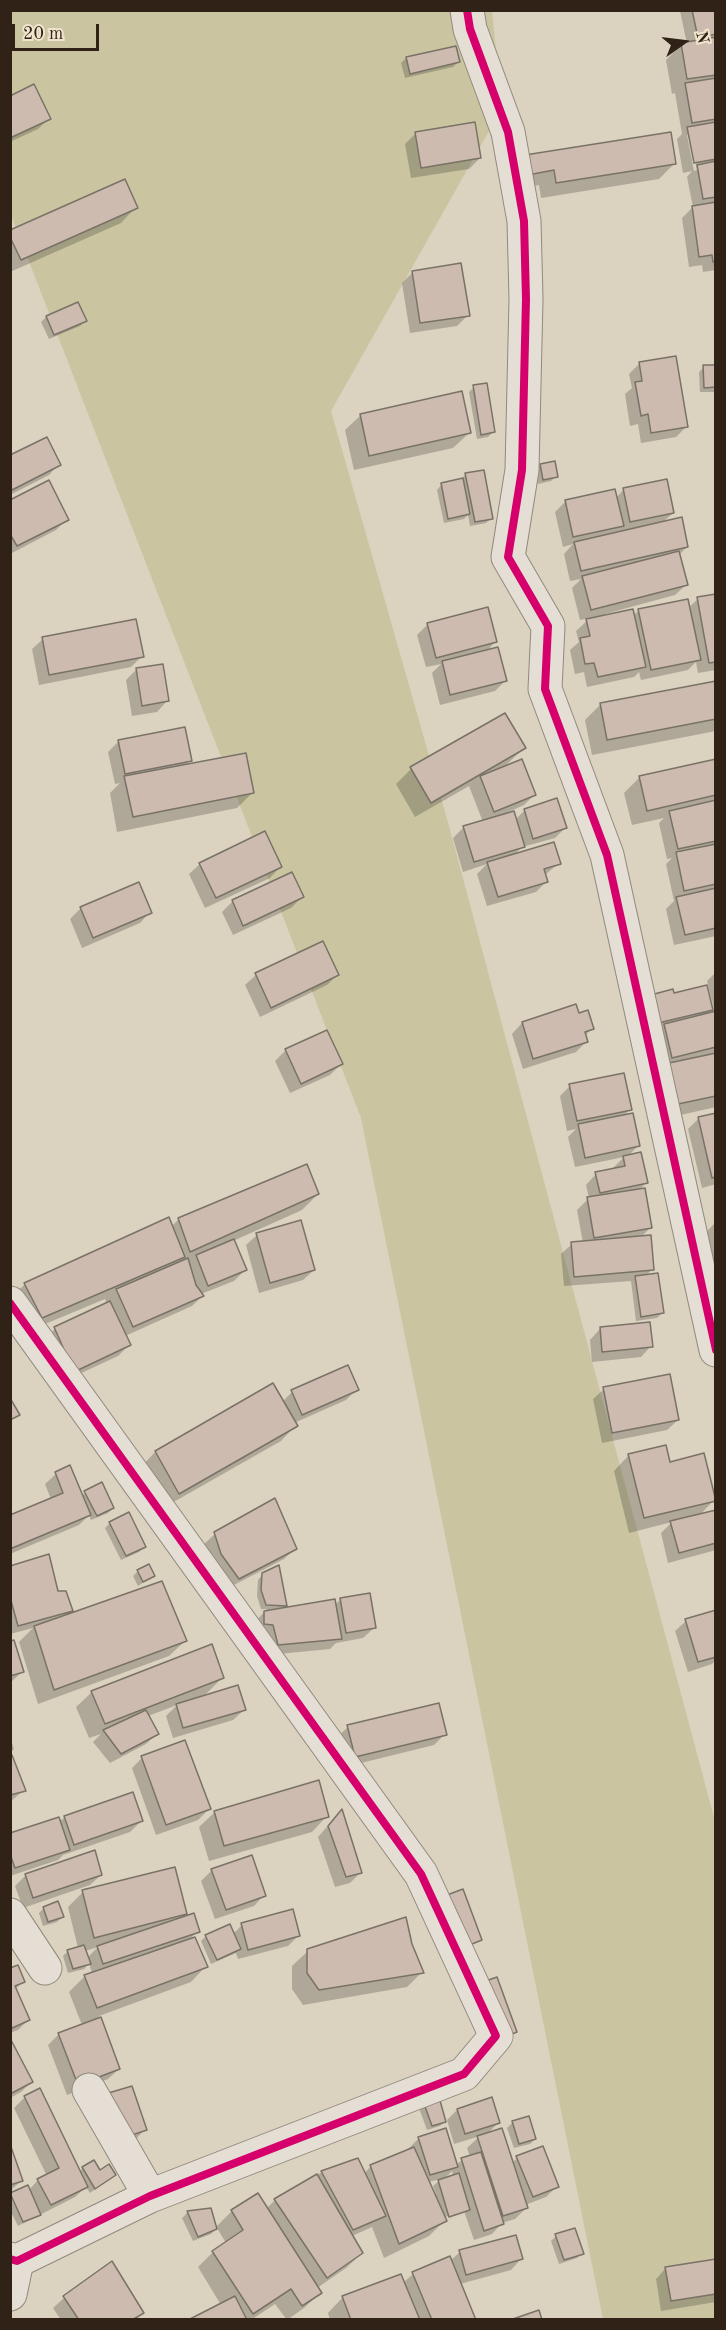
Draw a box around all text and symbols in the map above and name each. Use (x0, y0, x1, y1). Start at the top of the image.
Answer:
scale bar (15, 12, 102, 50)
north arrow (654, 12, 714, 72)
text: 20 m (23, 25, 63, 43)
text: N (692, 30, 711, 46)

